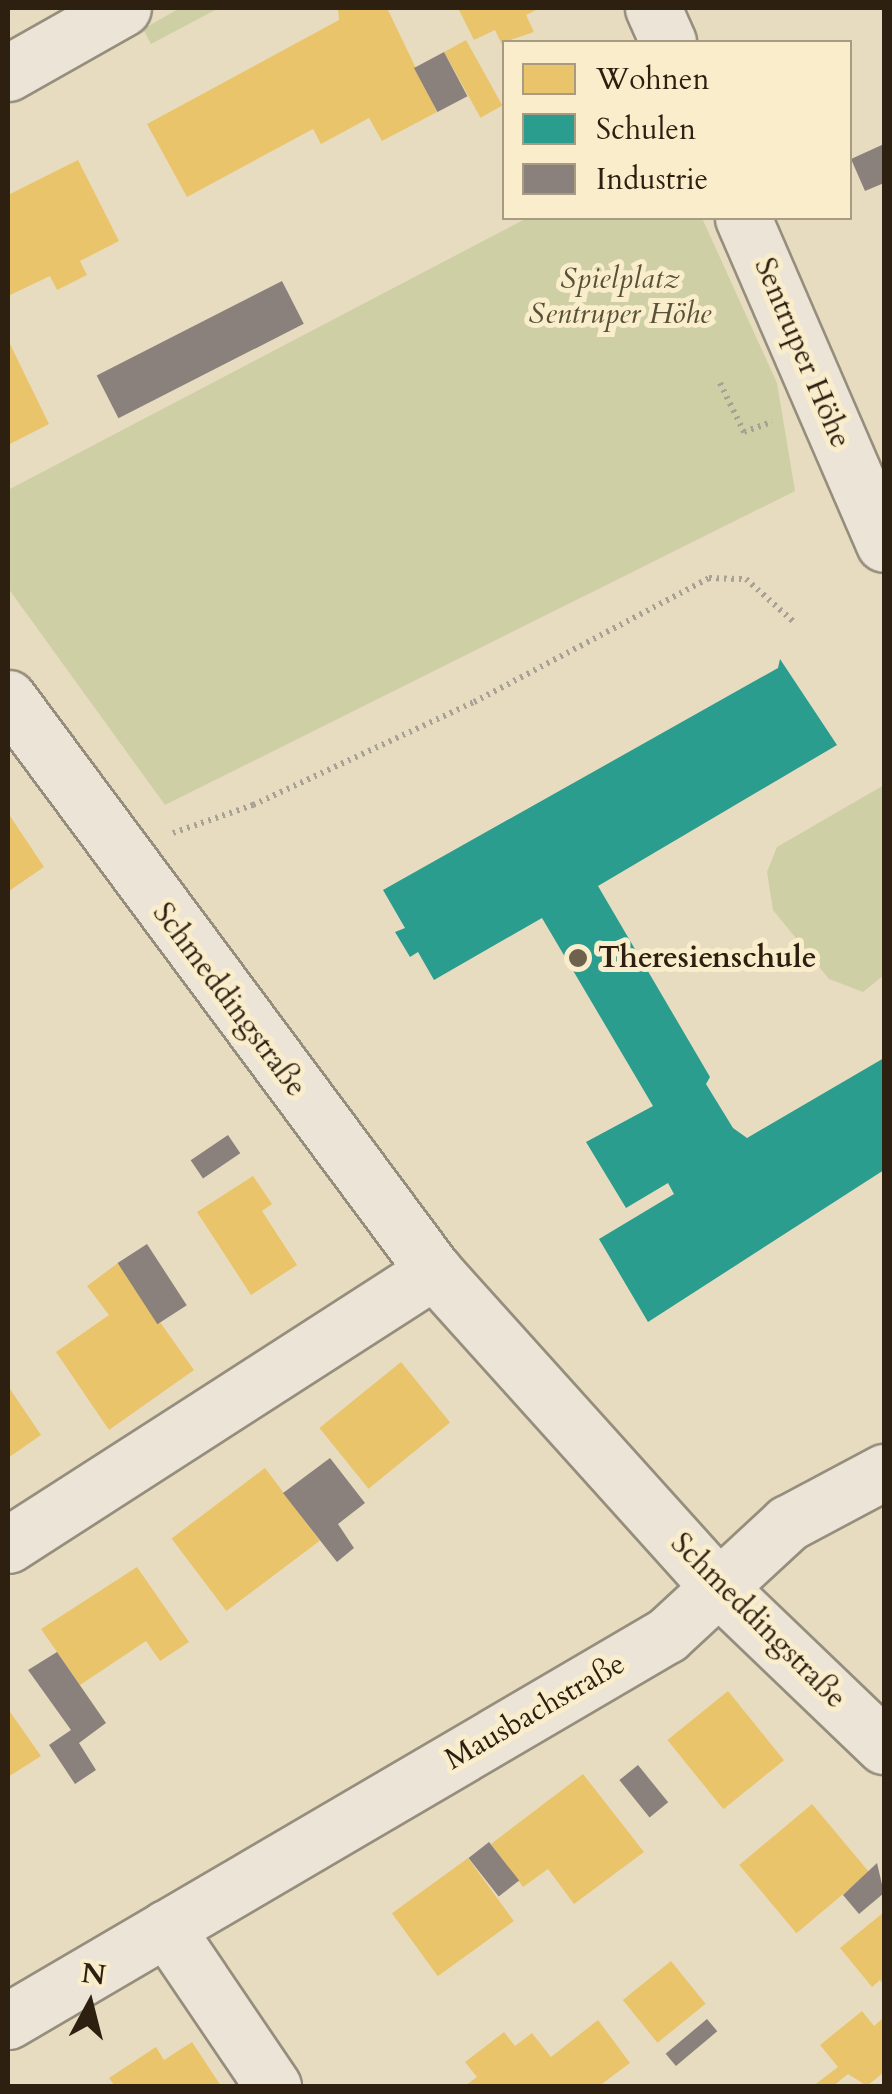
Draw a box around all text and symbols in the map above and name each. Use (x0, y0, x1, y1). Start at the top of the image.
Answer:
legend (502, 40, 852, 220)
text: Wohnen (596, 59, 710, 100)
text: Schulen (596, 109, 696, 150)
text: Industrie (596, 159, 708, 200)
street label: Sentruper Höhe (746, 253, 858, 453)
park label: Spielplatz Sentruper Höhe (529, 261, 711, 332)
street label: Schmeddingstraße (144, 896, 314, 1104)
place label: Theresienschule (598, 940, 816, 976)
marker: Theresienschule (567, 947, 589, 969)
street label: Schmeddingstraße (663, 1526, 853, 1716)
street label: Mausbachstraße (439, 1646, 631, 1778)
north arrow (40, 1954, 140, 2054)
text: N (79, 1954, 108, 1995)

